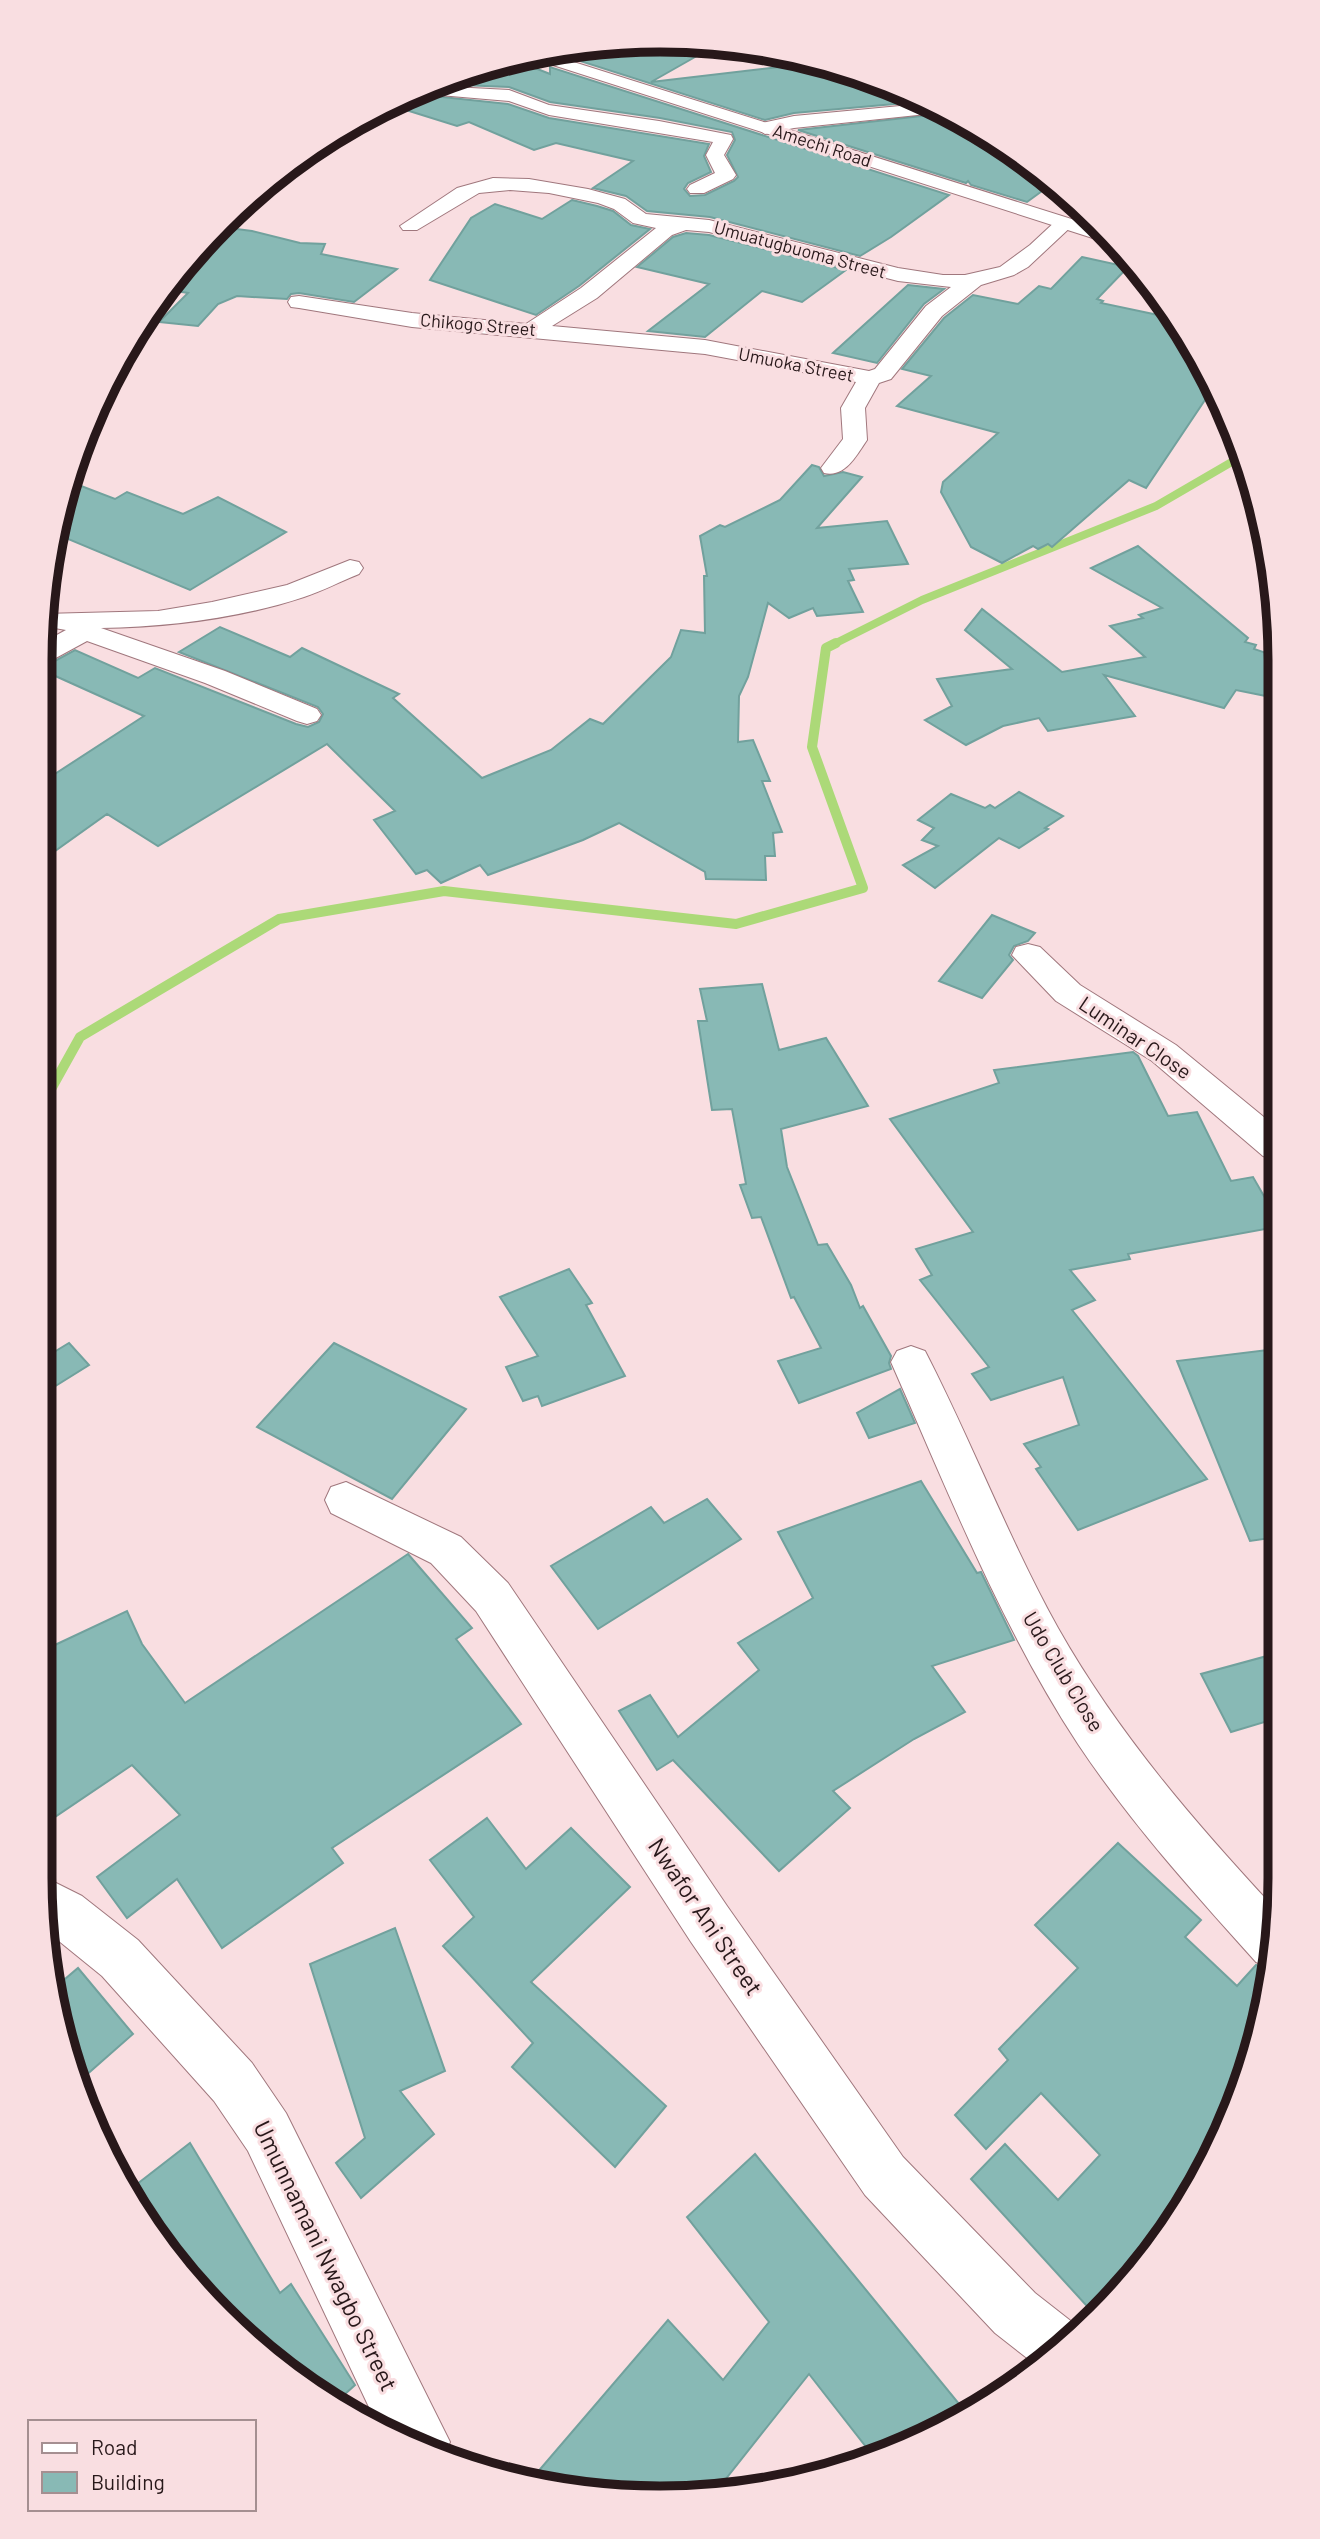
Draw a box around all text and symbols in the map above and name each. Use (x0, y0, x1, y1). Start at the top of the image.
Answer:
street label: Amechi Road (770, 119, 874, 171)
street label: Umuatugbuoma Street (712, 215, 889, 283)
street label: Chikogo Street (419, 308, 537, 340)
street label: Umuoka Street (737, 342, 856, 386)
street label: Luminar Close (1075, 990, 1197, 1084)
street label: Udo Club Close (1019, 1607, 1110, 1736)
street label: Nwafor Ani Street (643, 1832, 770, 2000)
street label: Umunnamani Nwagbo Street (248, 2115, 404, 2395)
legend (28, 2420, 256, 2511)
text: Road (91, 2434, 137, 2459)
text: Building (91, 2469, 165, 2494)

